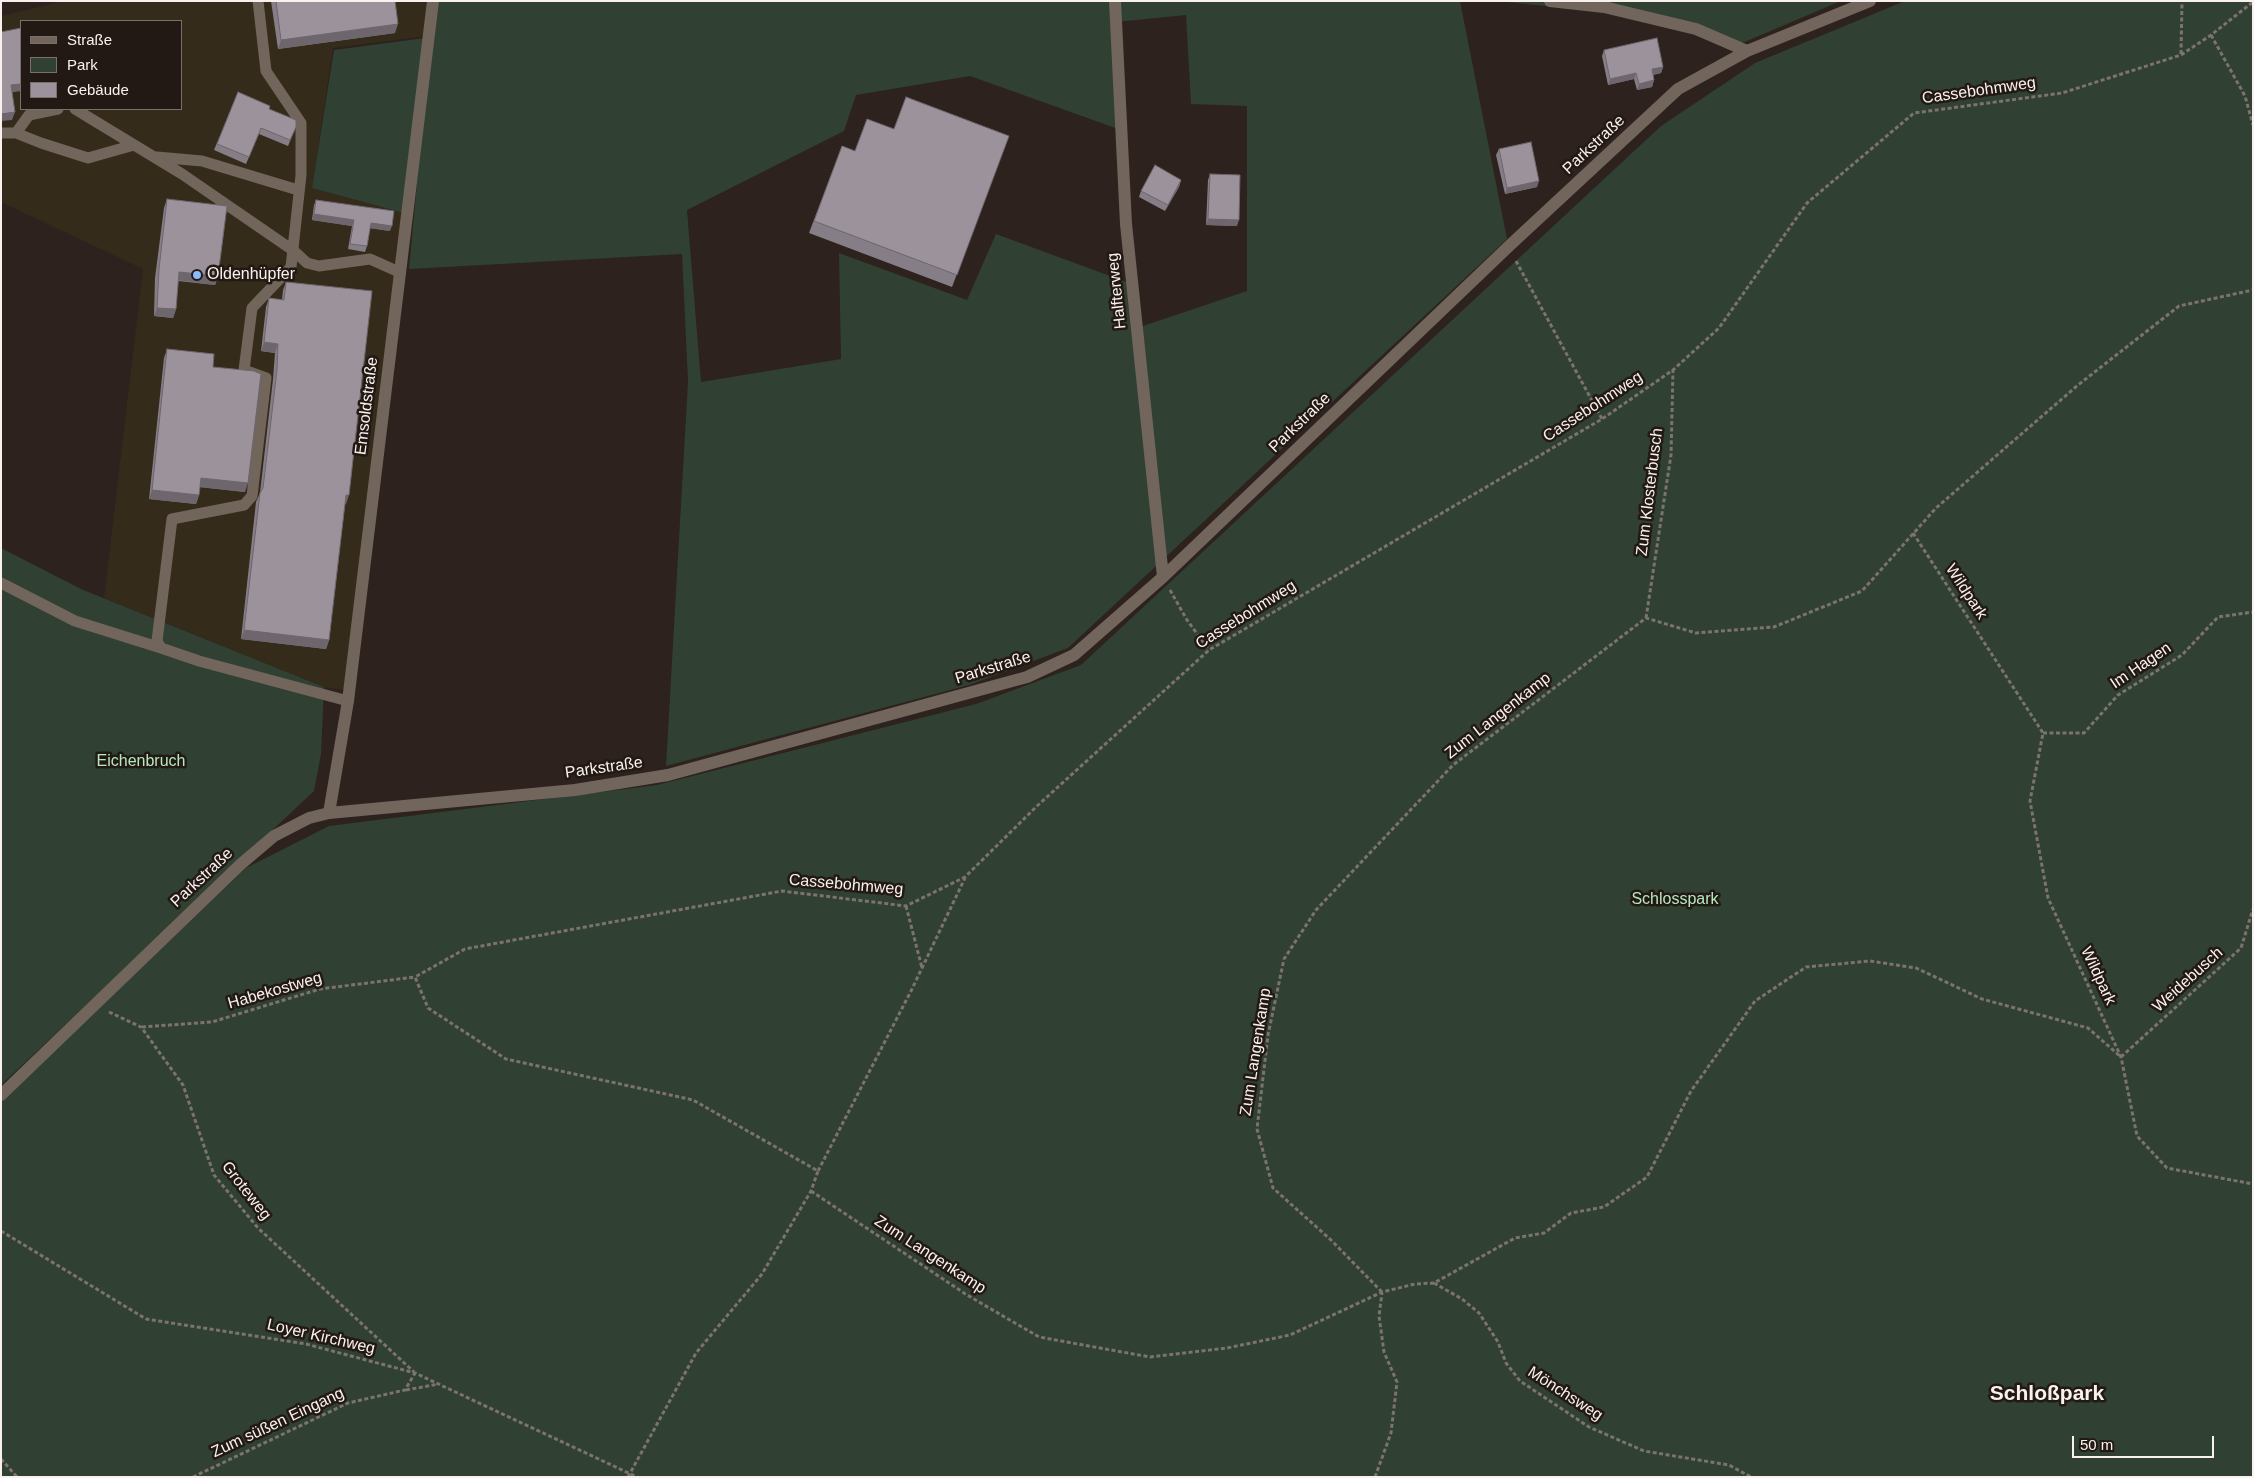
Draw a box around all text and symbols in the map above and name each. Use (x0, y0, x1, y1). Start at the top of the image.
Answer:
legend (20, 20, 182, 110)
text: Straße (67, 31, 112, 48)
text: Park (67, 56, 98, 73)
street label: Cassebohmweg (1921, 74, 2037, 108)
text: Gebäude (67, 81, 129, 98)
street label: Parkstraße (1559, 111, 1629, 179)
street label: Halfterweg (1103, 252, 1131, 330)
place label: Oldenhüpfer (207, 265, 295, 285)
marker: Oldenhüpfer (191, 269, 203, 281)
street label: Emsoldstraße (351, 356, 383, 456)
street label: Cassebohmweg (1540, 368, 1646, 446)
street label: Parkstraße (1265, 389, 1335, 457)
street label: Zum Klosterbusch (1633, 427, 1667, 557)
street label: Wildpark (1941, 561, 1991, 623)
street label: Cassebohmweg (1192, 576, 1300, 654)
street label: Im Hagen (2107, 639, 2175, 693)
street label: Parkstraße (953, 647, 1033, 689)
street label: Zum Langenkamp (1441, 669, 1555, 763)
park label: Eichenbruch (97, 752, 185, 772)
street label: Parkstraße (564, 753, 644, 783)
street label: Parkstraße (167, 844, 237, 912)
street label: Cassebohmweg (788, 870, 904, 900)
park label: Schlosspark (1631, 890, 1719, 910)
street label: Wildpark (2076, 944, 2120, 1008)
street label: Weidebusch (2149, 944, 2227, 1016)
street label: Habekostweg (226, 968, 324, 1014)
street label: Zum Langenkamp (1236, 987, 1276, 1117)
street label: Groteweg (217, 1158, 275, 1224)
street label: Zum Langenkamp (871, 1212, 989, 1298)
street label: Loyer Kirchweg (265, 1315, 377, 1359)
street label: Mönchsweg (1524, 1363, 1606, 1425)
district label: Schloßpark (1990, 1381, 2104, 1407)
street label: Zum süßen Eingang (209, 1384, 347, 1462)
scale bar (2074, 1426, 2216, 1458)
text: 50 m (2080, 1436, 2113, 1453)

